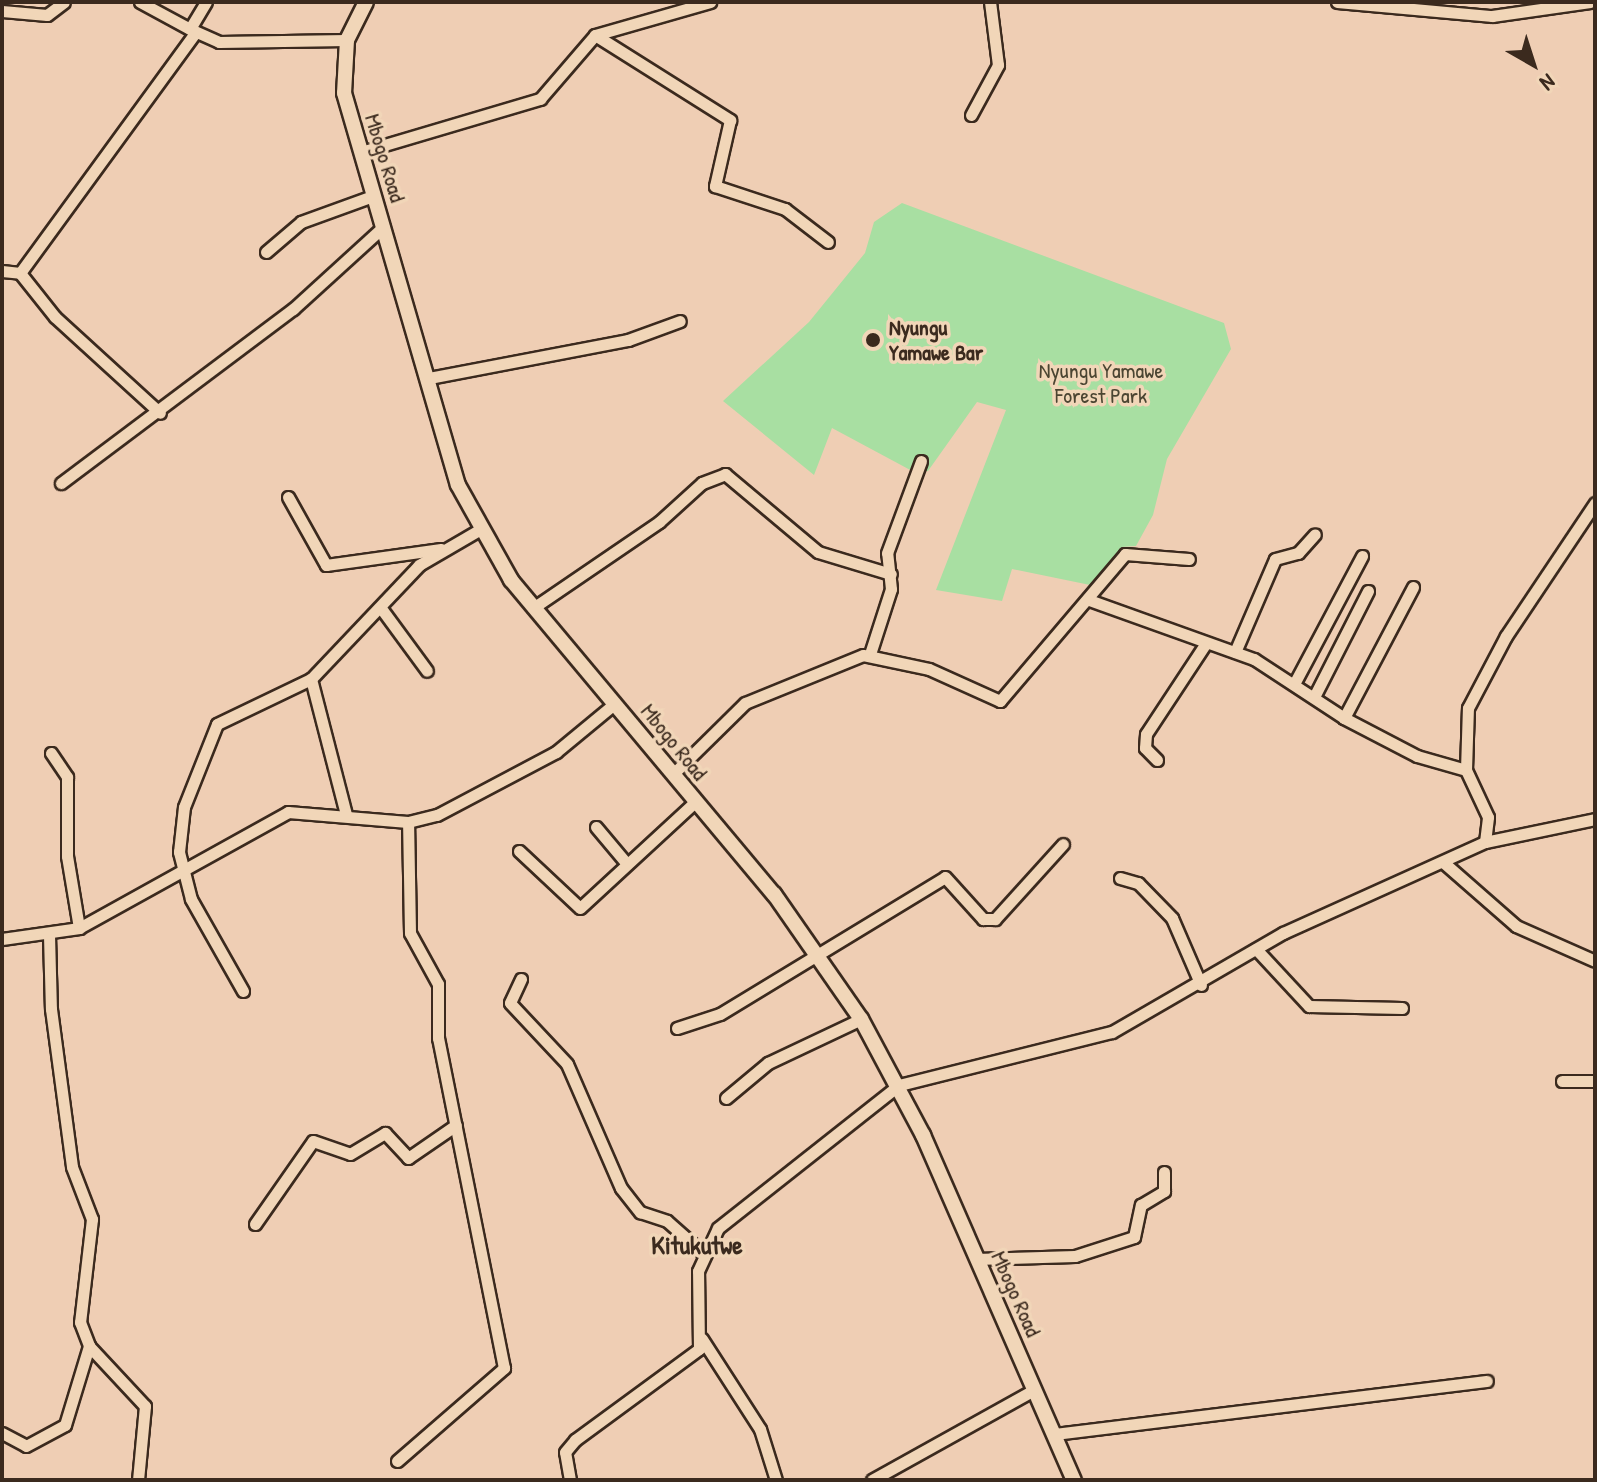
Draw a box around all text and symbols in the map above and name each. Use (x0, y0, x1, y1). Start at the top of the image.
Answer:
north arrow (1493, 24, 1573, 104)
text: N (1534, 67, 1562, 98)
street label: Mbogo Road (359, 111, 411, 205)
place label: Nyungu Yamawe Bar (889, 314, 983, 366)
marker: Nyungu Yamawe Bar (864, 331, 882, 349)
park label: Nyungu Yamawe Forest Park (1039, 357, 1163, 408)
street label: Mbogo Road (635, 698, 713, 786)
district label: Kitukutwe (651, 1229, 743, 1261)
street label: Mbogo Road (985, 1247, 1047, 1341)

